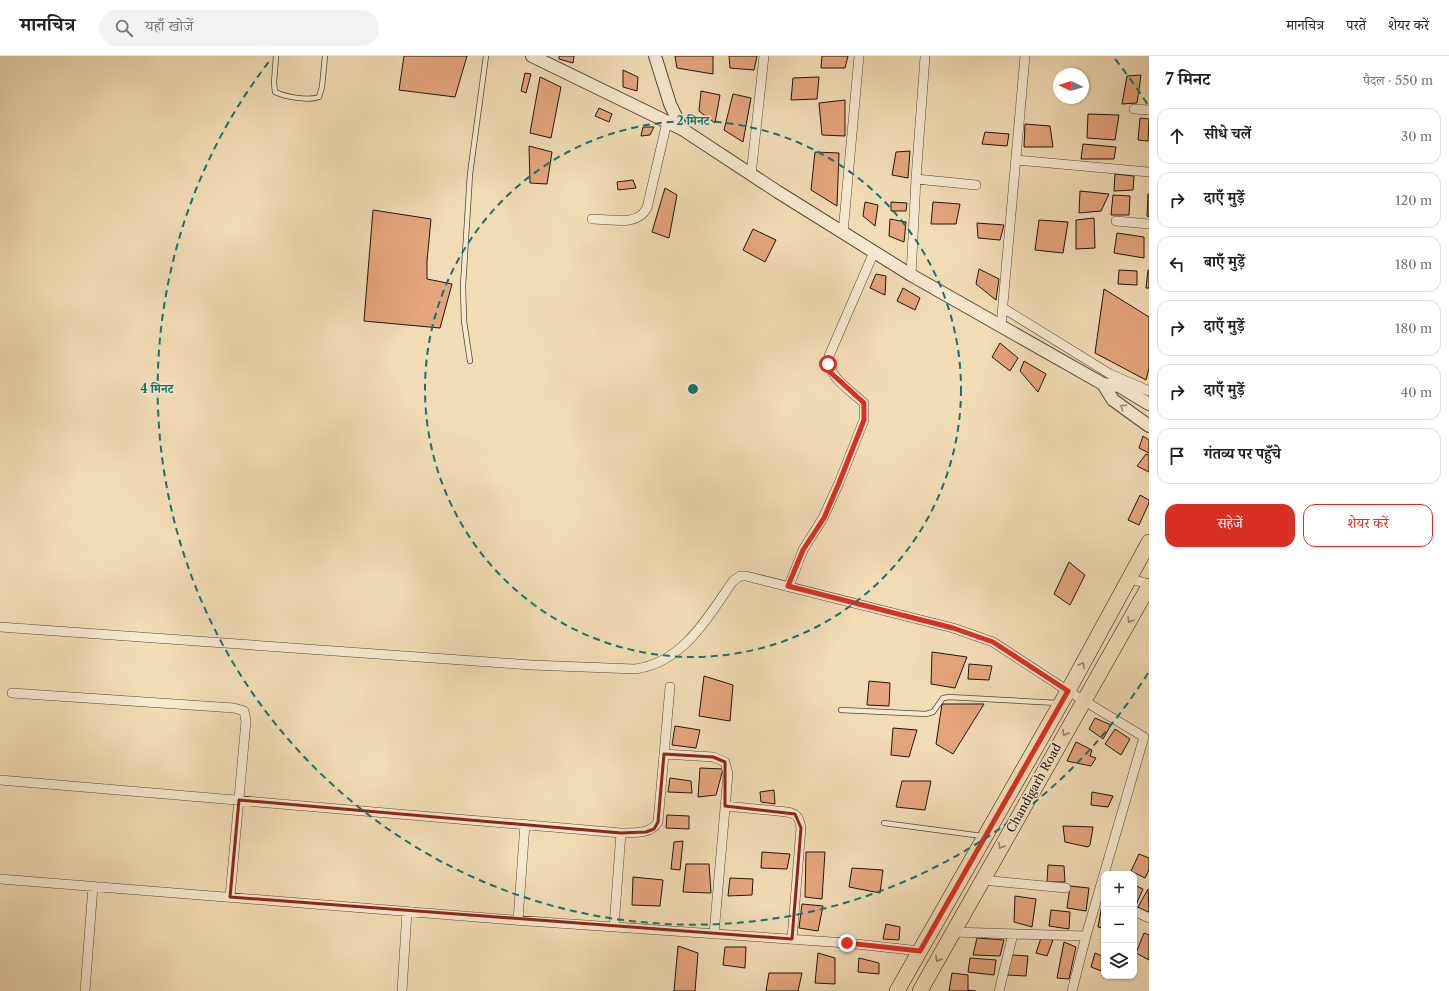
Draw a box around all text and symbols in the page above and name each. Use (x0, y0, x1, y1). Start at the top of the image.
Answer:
search box (99, 10, 379, 46)
text: मानचित्र (20, 13, 75, 36)
text: यहाँ खोजें (145, 16, 193, 35)
text: मानचित्र (1286, 16, 1324, 34)
text: परतें (1346, 16, 1366, 34)
text: शेयर करें (1388, 16, 1429, 34)
icon: search (113, 17, 135, 39)
north arrow (1053, 68, 1089, 104)
text: 7 मिनट (1165, 69, 1210, 89)
text: पैदल · 550 m (1363, 72, 1433, 88)
text: 2 मिनट (677, 113, 711, 128)
text: सीधे चलें (1204, 124, 1251, 143)
icon: ahead (1166, 125, 1188, 147)
text: 30 m (1401, 128, 1432, 144)
text: दाएँ मुड़ें (1204, 188, 1244, 207)
icon: right (1166, 189, 1188, 211)
text: 120 m (1395, 192, 1432, 208)
text: बाएँ मुड़ें (1204, 252, 1245, 271)
icon: left (1166, 253, 1188, 275)
text: 180 m (1395, 256, 1432, 272)
text: दाएँ मुड़ें (1204, 316, 1244, 335)
icon: right (1166, 317, 1188, 339)
text: 180 m (1395, 320, 1432, 336)
route start (819, 355, 837, 373)
text: दाएँ मुड़ें (1204, 380, 1244, 399)
text: 4 मिनट (141, 381, 175, 396)
icon: right (1166, 381, 1188, 403)
centre of rings (686, 382, 700, 396)
text: 40 m (1401, 384, 1432, 400)
one-way arrow (1121, 405, 1128, 412)
text: गंतव्य पर पहुँचे (1204, 444, 1281, 463)
icon: arrive (1166, 445, 1188, 467)
button: सहेजें (1165, 504, 1295, 547)
button: शेयर करें (1303, 504, 1433, 547)
one-way arrow (1127, 616, 1134, 623)
one-way arrow (1078, 662, 1085, 669)
one-way arrow (1063, 729, 1070, 736)
street label: Chandigarh Road (1003, 740, 1065, 835)
one-way arrow (999, 842, 1006, 849)
map controls (1101, 871, 1137, 979)
button: + (1101, 871, 1137, 907)
button: − (1101, 907, 1137, 943)
route end (838, 934, 856, 952)
button: layers (1101, 943, 1137, 979)
one-way arrow (935, 955, 942, 962)

